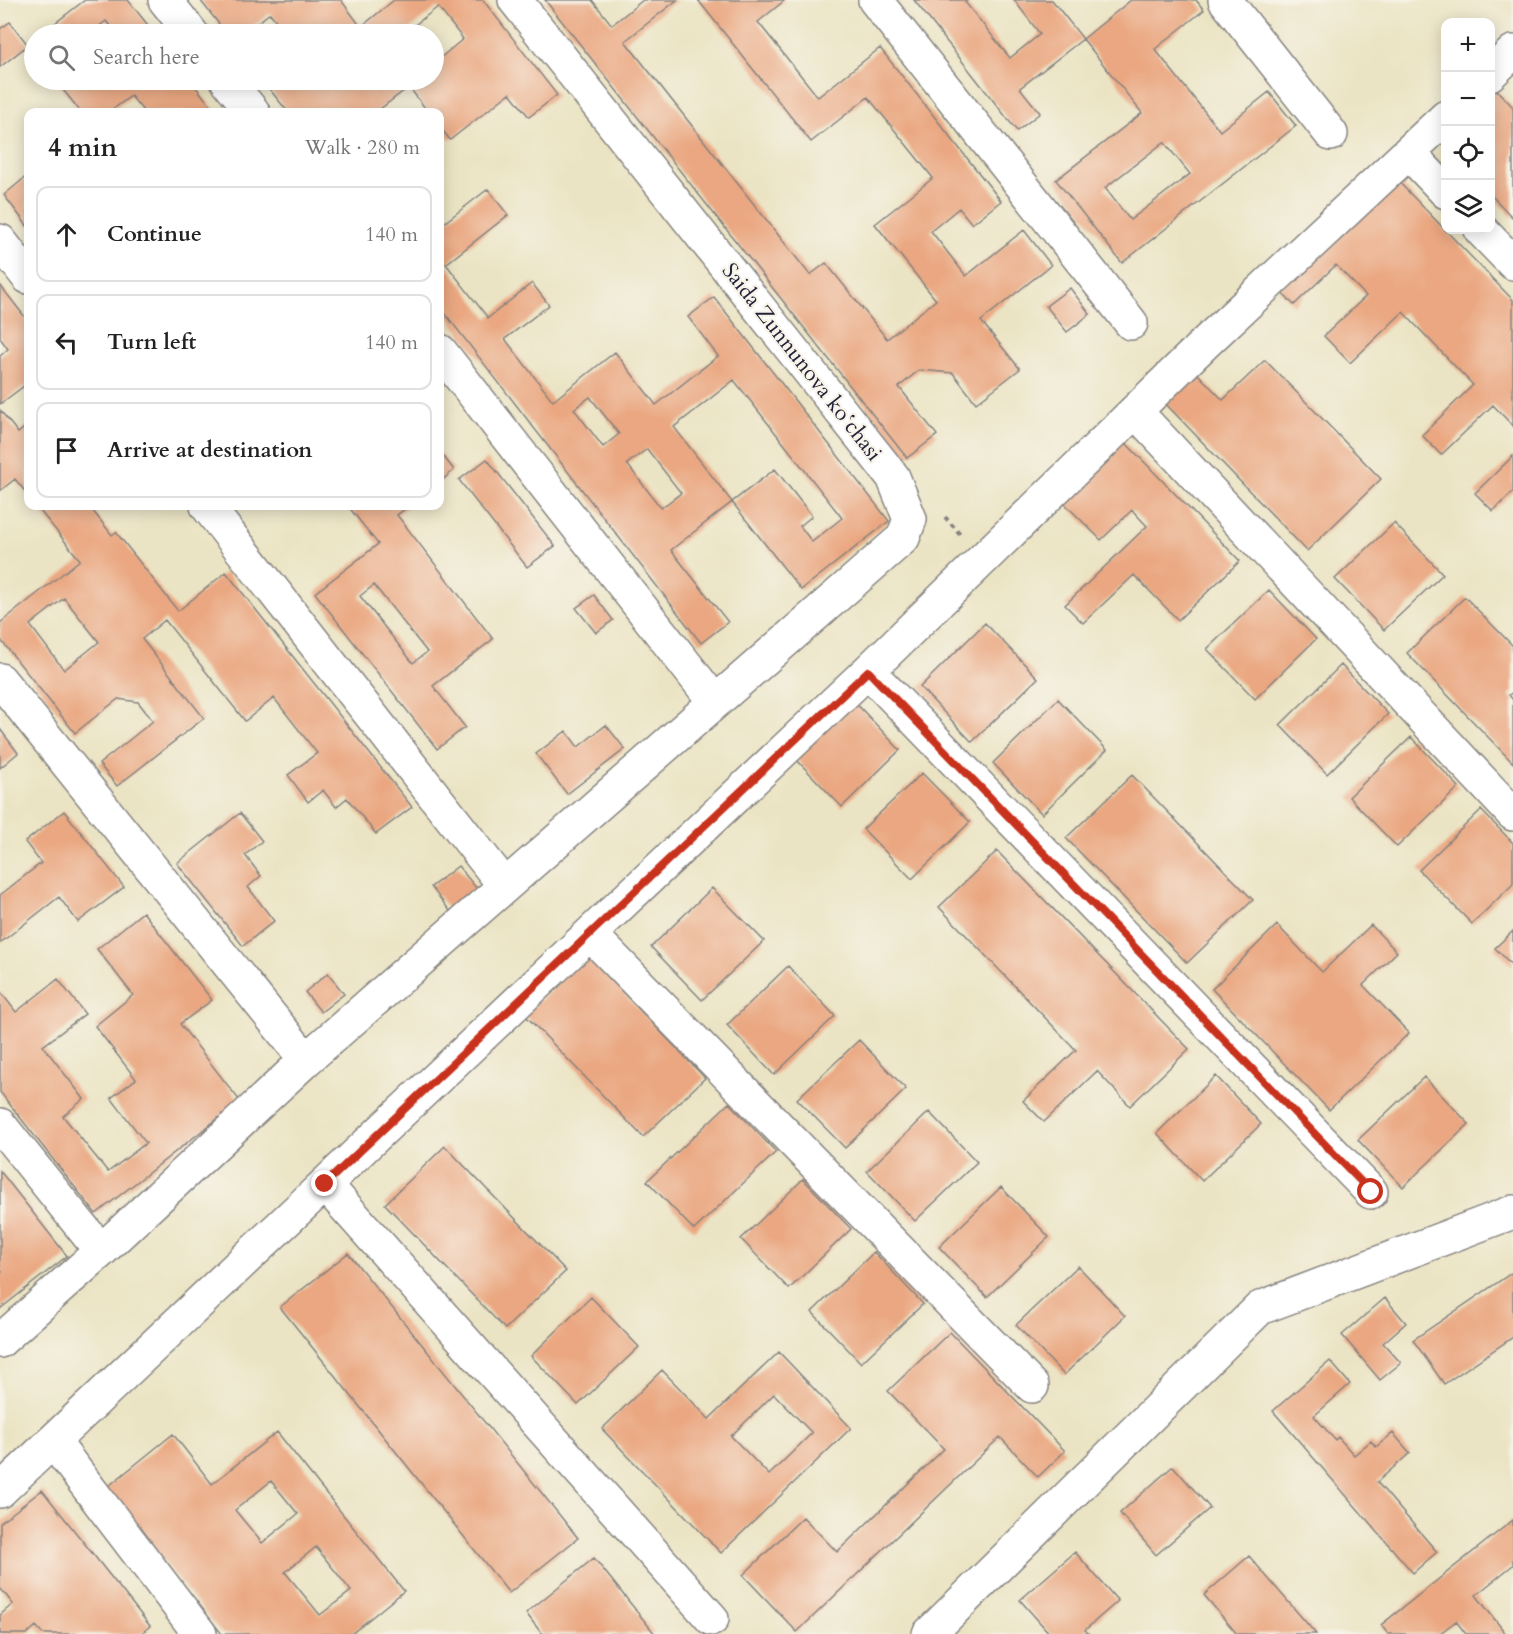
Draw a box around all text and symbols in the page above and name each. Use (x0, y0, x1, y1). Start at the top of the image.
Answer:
map controls (1441, 18, 1495, 234)
button: + (1441, 18, 1495, 72)
search box (24, 24, 444, 90)
icon: search (45, 41, 78, 74)
text: Search here (93, 42, 200, 72)
button: − (1441, 72, 1495, 126)
button: locate (1441, 126, 1495, 180)
text: 4 min (48, 130, 117, 165)
text: Walk · 280 m (305, 134, 420, 161)
button: layers (1441, 180, 1495, 234)
icon: ahead (50, 218, 83, 251)
text: Continue (107, 219, 202, 249)
text: 140 m (365, 221, 418, 248)
street label: Saida Zunnunova koʻchasi (715, 257, 889, 467)
icon: left (50, 326, 83, 359)
text: Turn left (107, 327, 196, 357)
text: 140 m (365, 329, 418, 356)
icon: arrive (50, 434, 83, 467)
text: Arrive at destination (107, 435, 312, 465)
route end (311, 1170, 337, 1196)
route start (1357, 1178, 1383, 1204)

